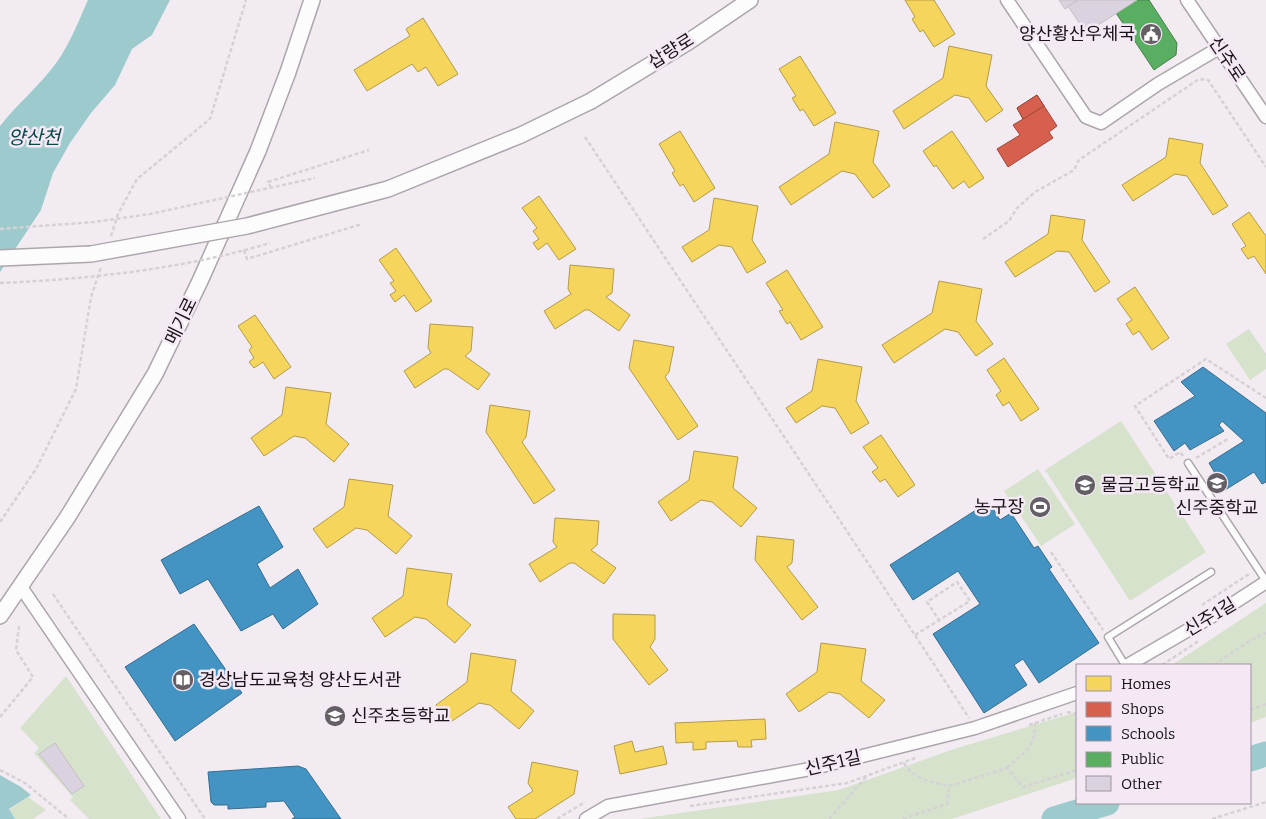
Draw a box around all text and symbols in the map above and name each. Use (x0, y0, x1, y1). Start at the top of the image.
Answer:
public building icon: 양산황산우체국 (1139, 22, 1163, 46)
place label: 양산황산우체국 (1019, 23, 1135, 45)
street label: 삽량로 (644, 29, 698, 73)
street label: 신주로 (1204, 32, 1250, 86)
water label: 양산천 (8, 126, 62, 149)
street label: 메기로 (160, 294, 202, 348)
school or university icon: 신주중학교 (1205, 471, 1229, 495)
school or university icon: 물금고등학교 (1073, 473, 1097, 497)
place label: 물금고등학교 (1101, 474, 1200, 496)
sports icon: 농구장 (1028, 495, 1052, 519)
place label: 농구장 (974, 496, 1024, 518)
place label: 신주중학교 (1176, 497, 1258, 519)
street label: 신주1길 (1180, 593, 1240, 641)
legend (1076, 664, 1251, 804)
library icon: 경상남도교육청 양산도서관 (171, 668, 195, 692)
place label: 경상남도교육청 양산도서관 (199, 669, 402, 691)
text: Homes (1121, 675, 1171, 693)
text: Shops (1121, 700, 1164, 718)
school or university icon: 신주초등학교 (323, 704, 347, 728)
place label: 신주초등학교 (351, 705, 450, 727)
text: Schools (1121, 725, 1175, 743)
street label: 신주1길 (803, 746, 863, 780)
text: Public (1121, 750, 1165, 768)
text: Other (1121, 775, 1162, 793)

